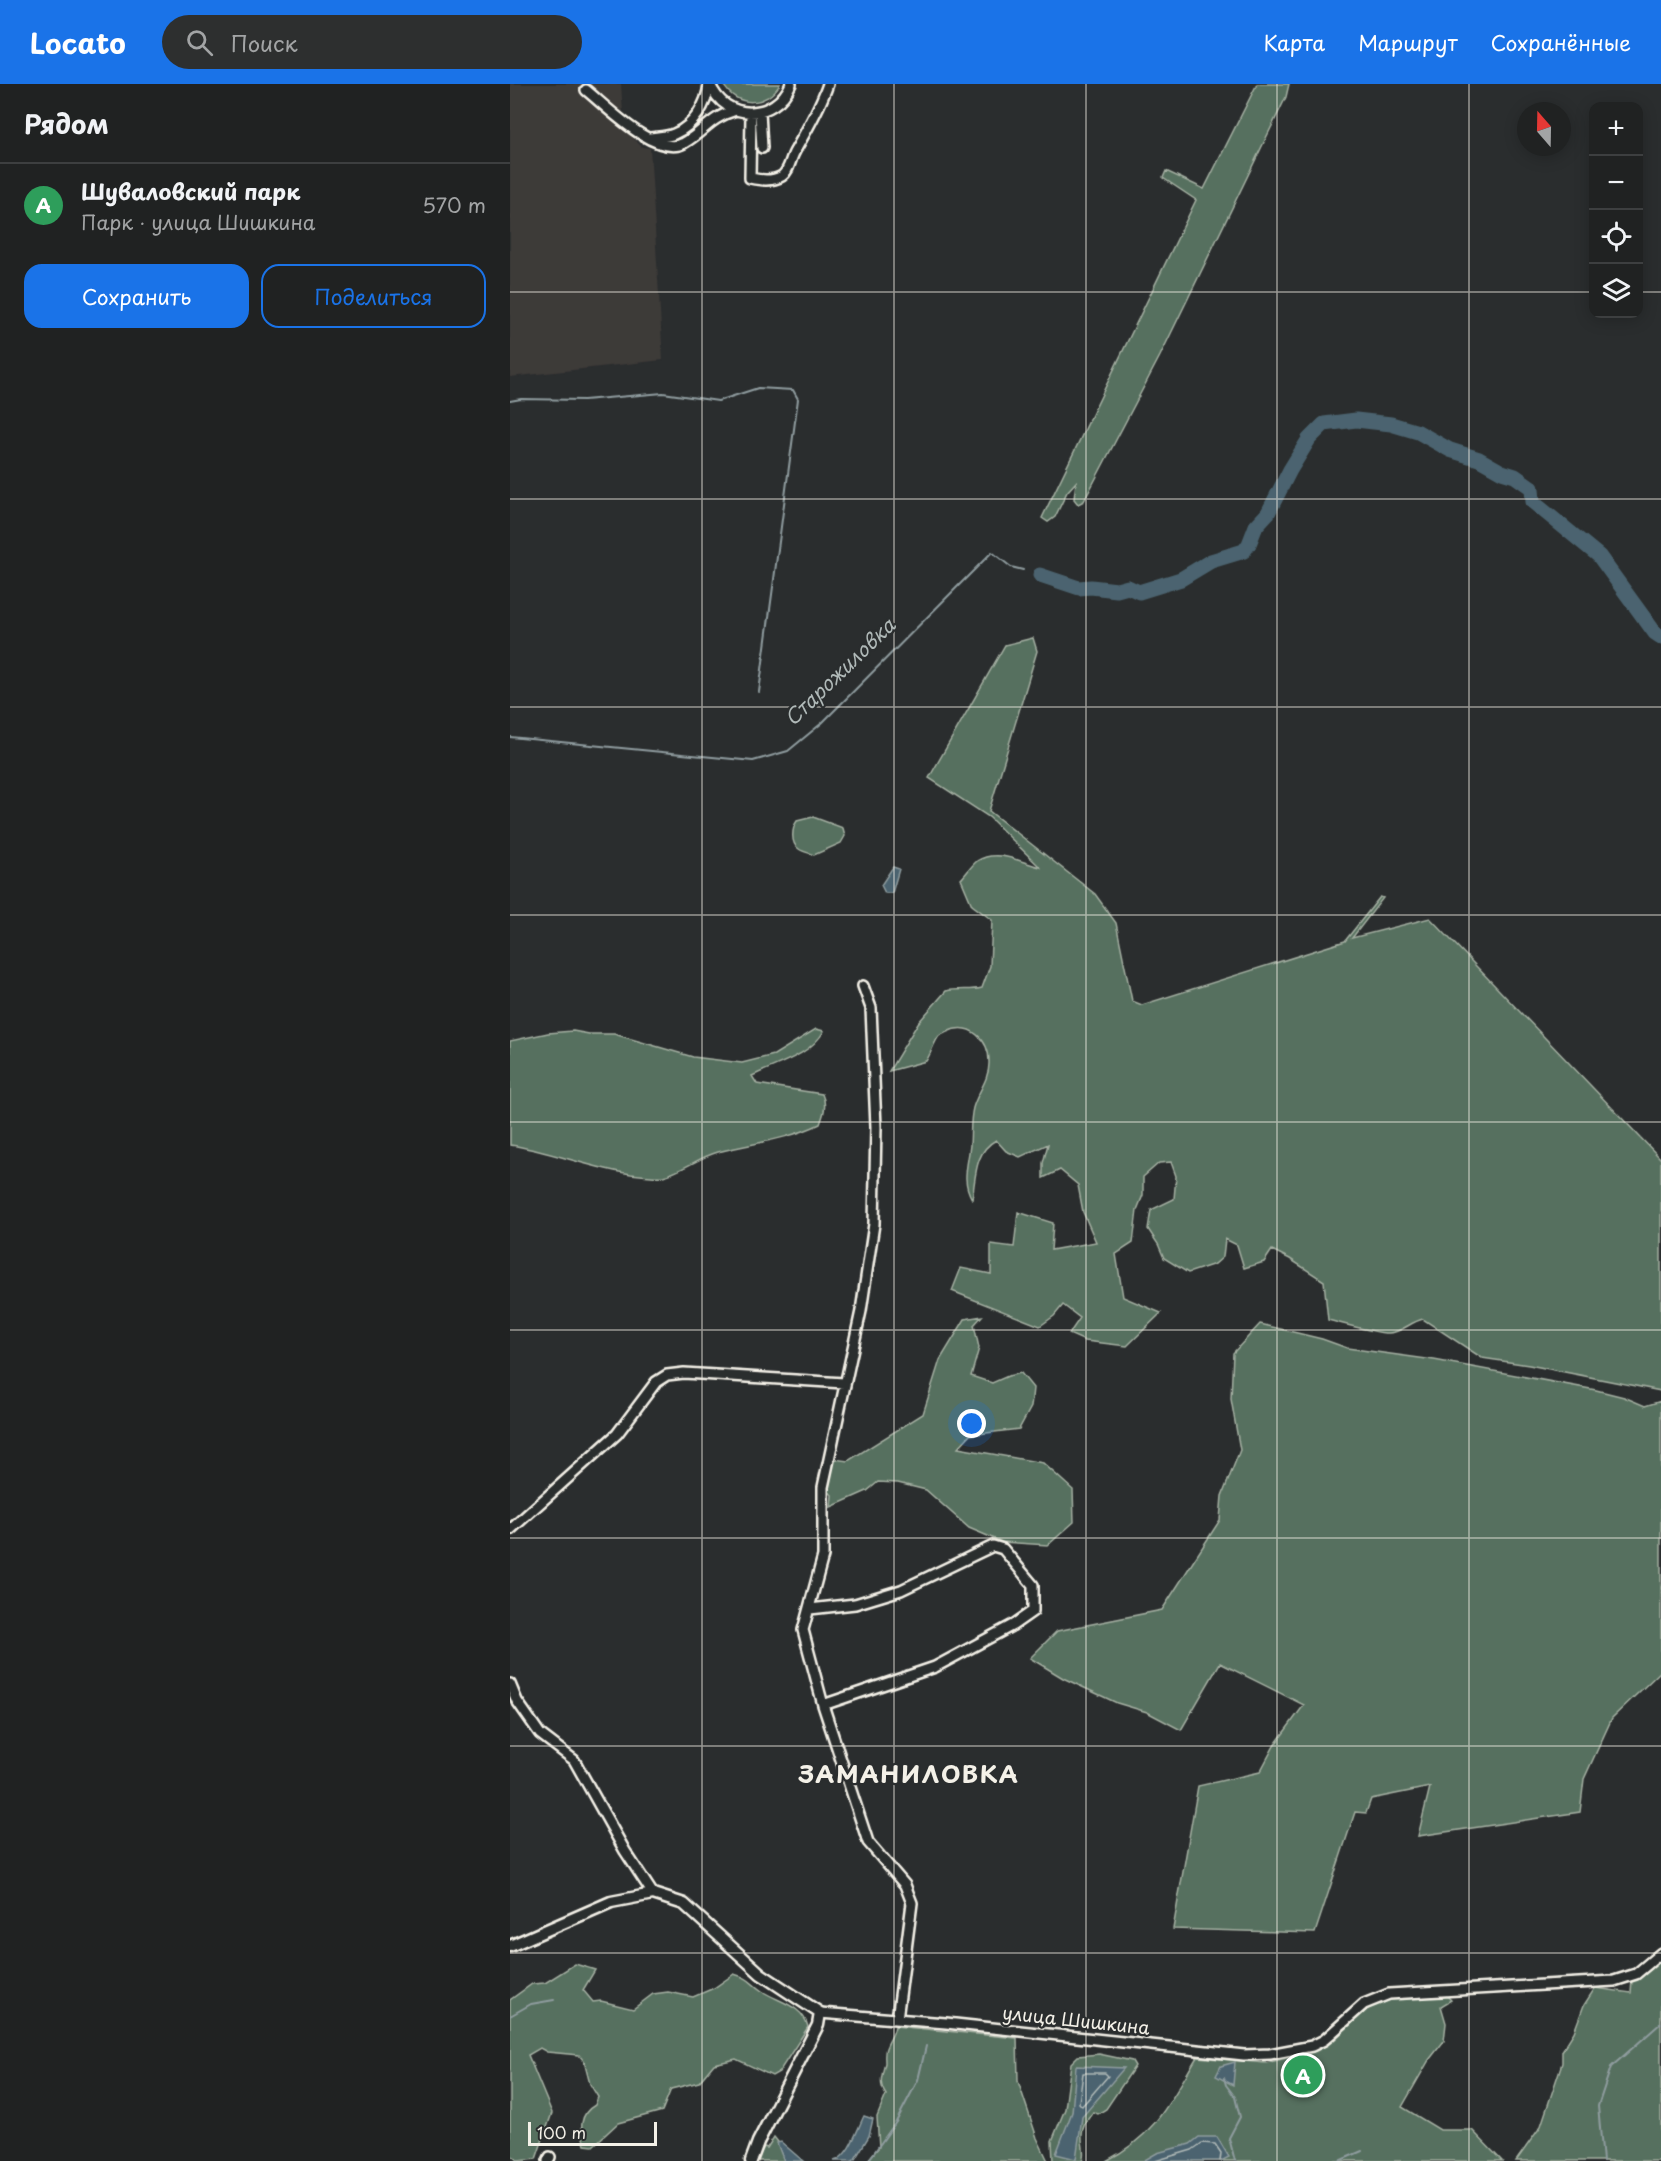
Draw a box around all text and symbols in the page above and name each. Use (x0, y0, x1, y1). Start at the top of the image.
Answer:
search box (162, 15, 582, 69)
text: Locato (30, 21, 126, 64)
icon: search (183, 26, 216, 59)
text: Поиск (231, 26, 298, 59)
text: Карта (1264, 26, 1325, 58)
text: Маршрут (1358, 26, 1458, 58)
text: Сохранённые (1491, 26, 1631, 58)
north arrow (1517, 102, 1571, 156)
map controls (1589, 102, 1643, 318)
button: + (1589, 102, 1643, 156)
text: Рядом (24, 104, 109, 143)
button: − (1589, 156, 1643, 210)
text: Шуваловский парк (81, 174, 300, 207)
text: A (36, 190, 51, 220)
text: 570 m (422, 190, 486, 220)
text: Парк · улица Шишкина (81, 207, 315, 237)
button: locate (1589, 210, 1643, 264)
button: Сохранить (24, 264, 249, 328)
button: Поделиться (261, 264, 486, 328)
button: layers (1589, 264, 1643, 318)
water label: Старожиловка (777, 610, 902, 732)
your location (957, 1409, 986, 1438)
district label: ЗАМАНИЛОВКА (798, 1755, 1019, 1791)
street label: улица Шишкина (1001, 1998, 1152, 2041)
pin: A (1284, 2052, 1322, 2098)
scale bar (528, 2119, 657, 2146)
text: 100 m (537, 2120, 586, 2144)

